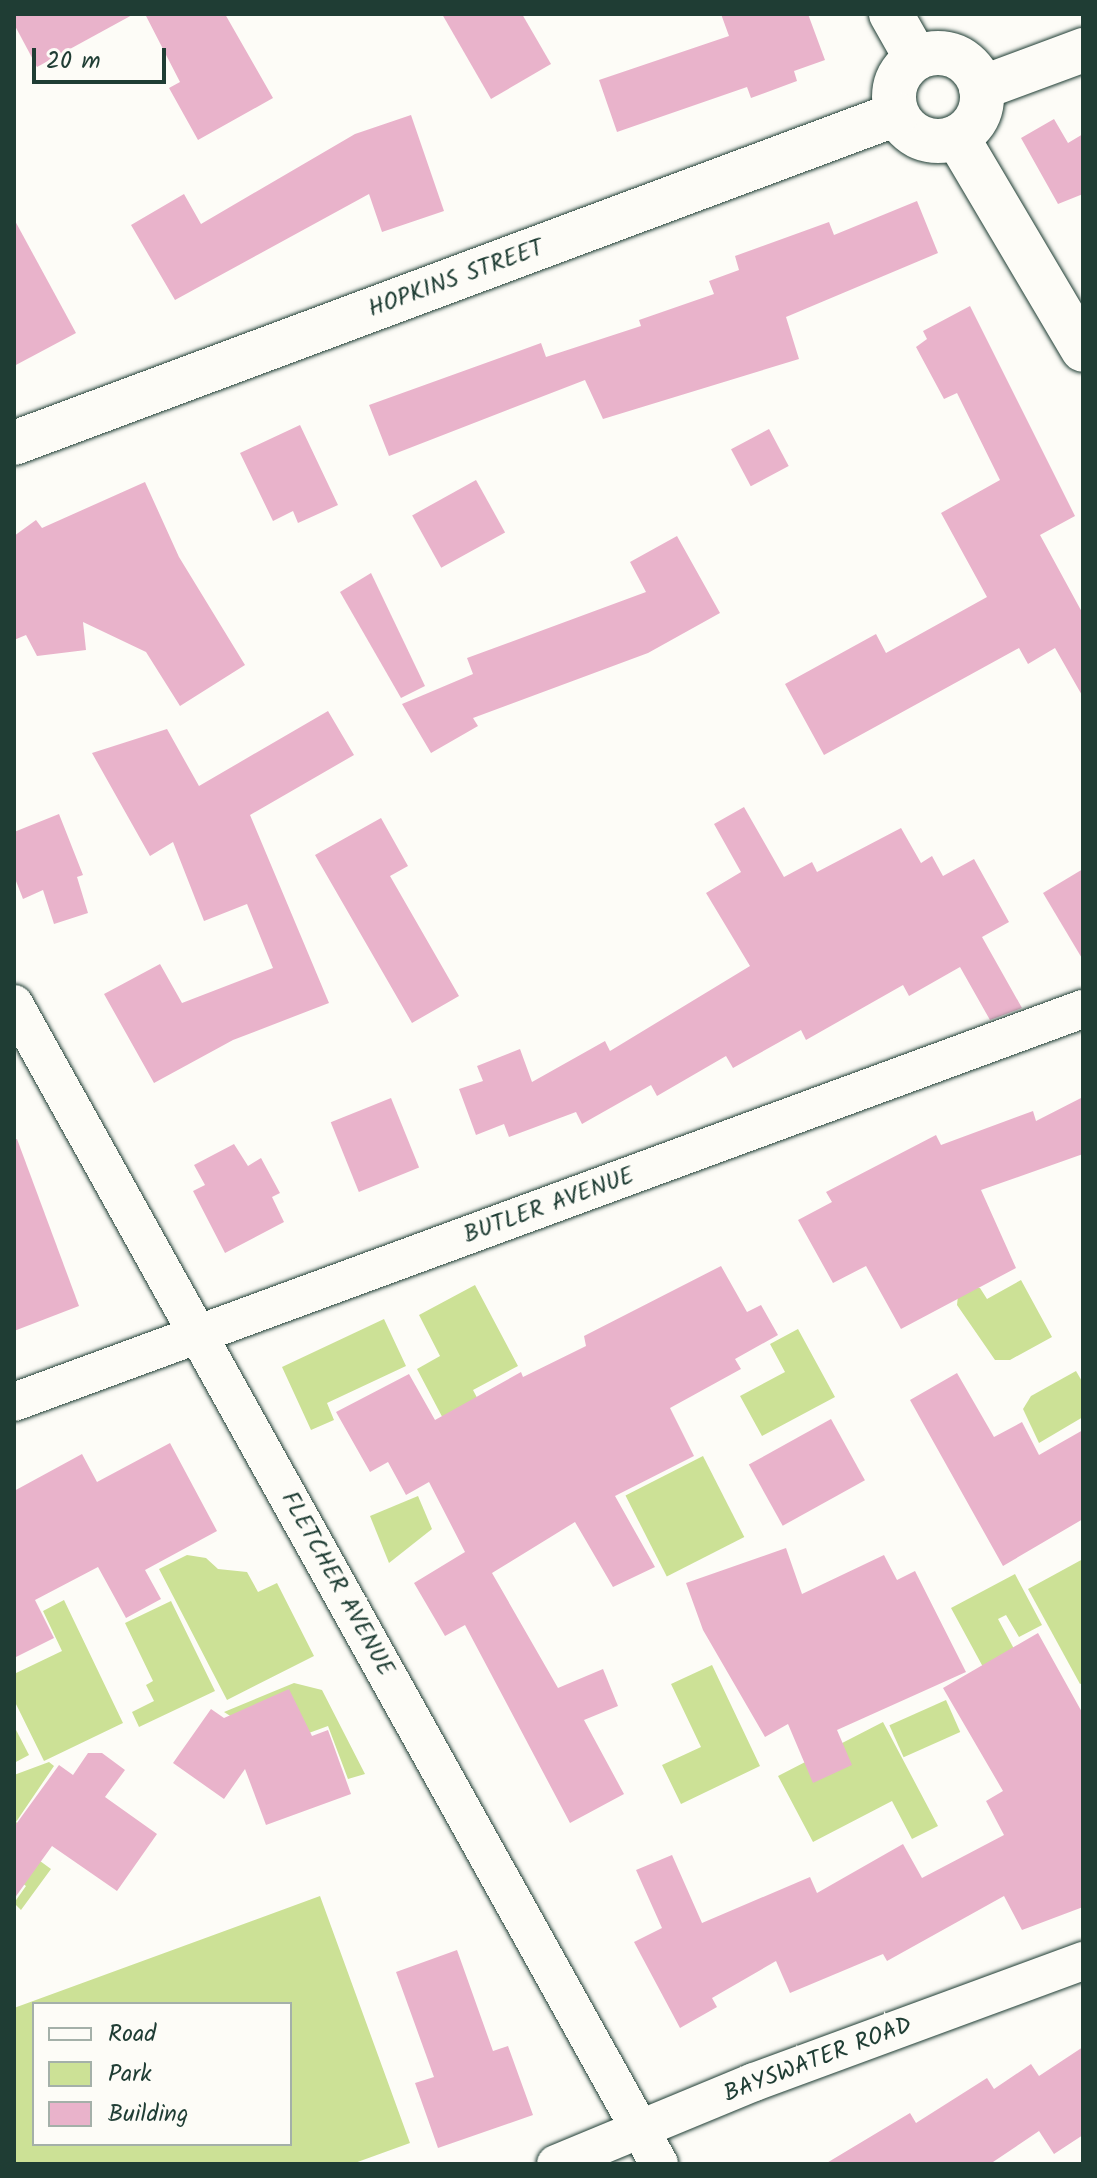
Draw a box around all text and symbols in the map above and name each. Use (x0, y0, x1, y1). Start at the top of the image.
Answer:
scale bar (36, 32, 170, 82)
text: 20 m (46, 42, 101, 81)
street label: HOPKINS STREET (364, 234, 548, 324)
street label: BUTLER AVENUE (460, 1162, 638, 1250)
street label: FLETCHER AVENUE (274, 1487, 400, 1681)
legend (32, 2002, 292, 2146)
street label: BAYSWATER ROAD (720, 2011, 916, 2109)
text: Road (108, 2015, 156, 2054)
text: Park (108, 2055, 152, 2094)
text: Building (108, 2095, 188, 2134)

